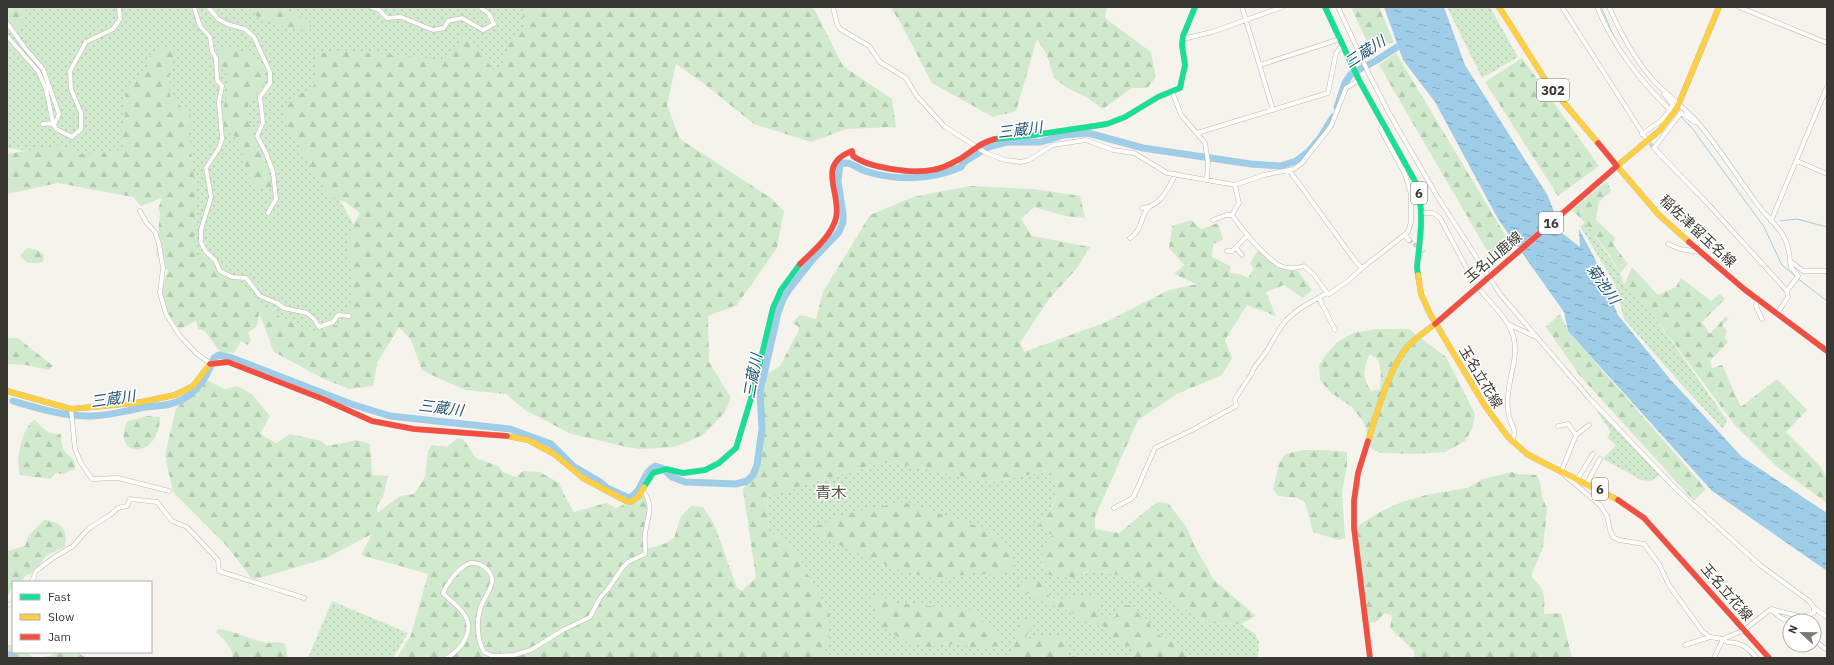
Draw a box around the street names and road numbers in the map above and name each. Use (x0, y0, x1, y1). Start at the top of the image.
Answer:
road number: 302 (1537, 79, 1569, 101)
road number: 6 (1411, 182, 1427, 204)
street label: 稲佐津留玉名線 (1656, 191, 1740, 271)
road number: 16 (1539, 212, 1563, 234)
street label: 玉名山鹿線 (1460, 228, 1526, 286)
street label: 玉名立花線 (1455, 342, 1507, 412)
road number: 6 (1592, 478, 1608, 500)
street label: 玉名立花線 (1697, 560, 1757, 624)

